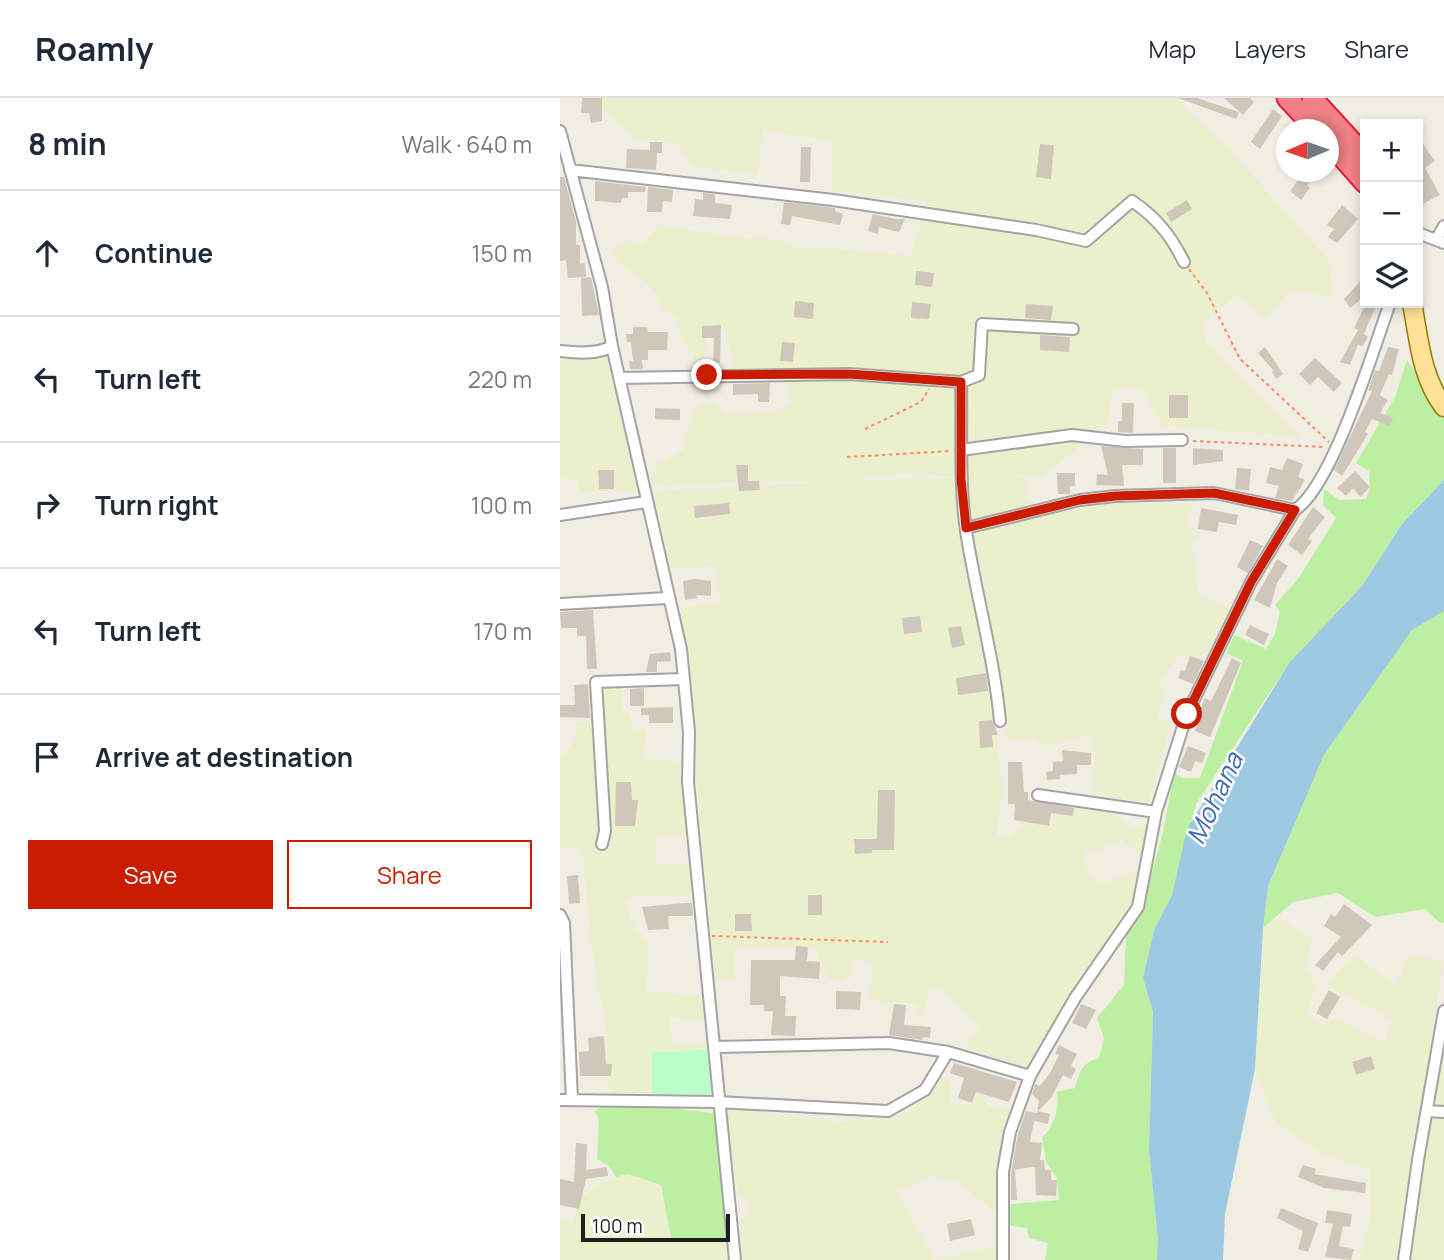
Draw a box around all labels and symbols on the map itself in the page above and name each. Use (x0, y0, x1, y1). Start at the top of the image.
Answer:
north arrow (1276, 119, 1339, 182)
route end (691, 359, 722, 390)
route start (1171, 698, 1202, 729)
water label: Mohana (1177, 745, 1251, 850)
scale bar (581, 1211, 730, 1243)

